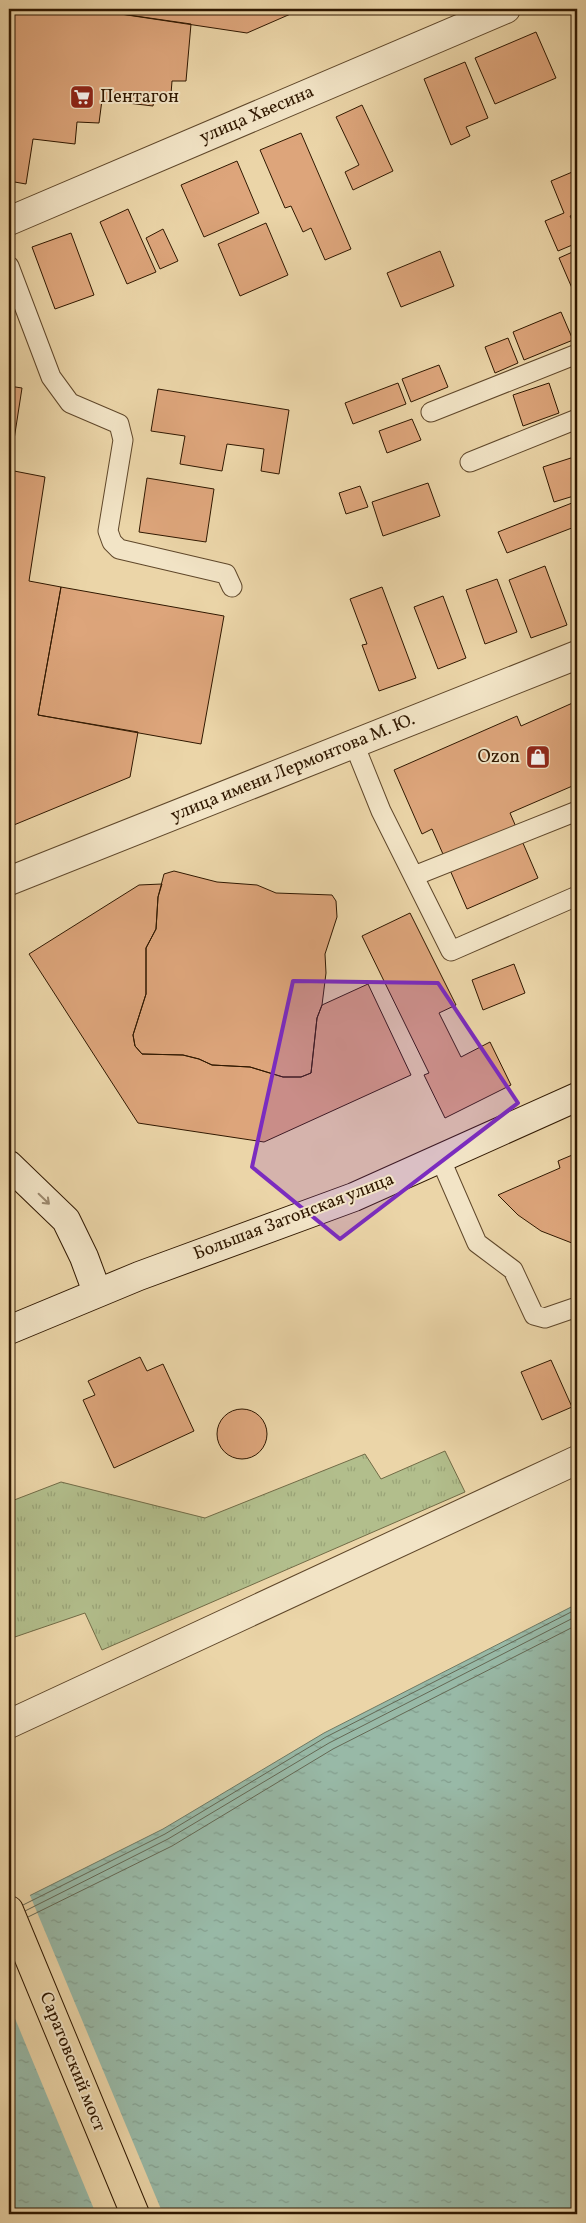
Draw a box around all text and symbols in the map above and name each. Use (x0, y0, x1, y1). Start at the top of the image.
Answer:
street label: улица Хвесина (196, 80, 318, 150)
supermarket icon: Пентагон (69, 84, 95, 110)
place label: Пентагон (100, 85, 179, 110)
street label: улица имени Лермонтова М. Ю. (167, 707, 419, 829)
shop icon: Ozon (525, 744, 551, 770)
place label: Ozon (478, 745, 520, 770)
street label: Большая Затонская улица (190, 1167, 398, 1267)
one-way arrow (38, 1193, 50, 1205)
street label: Саратовский мост (33, 1988, 111, 2136)

